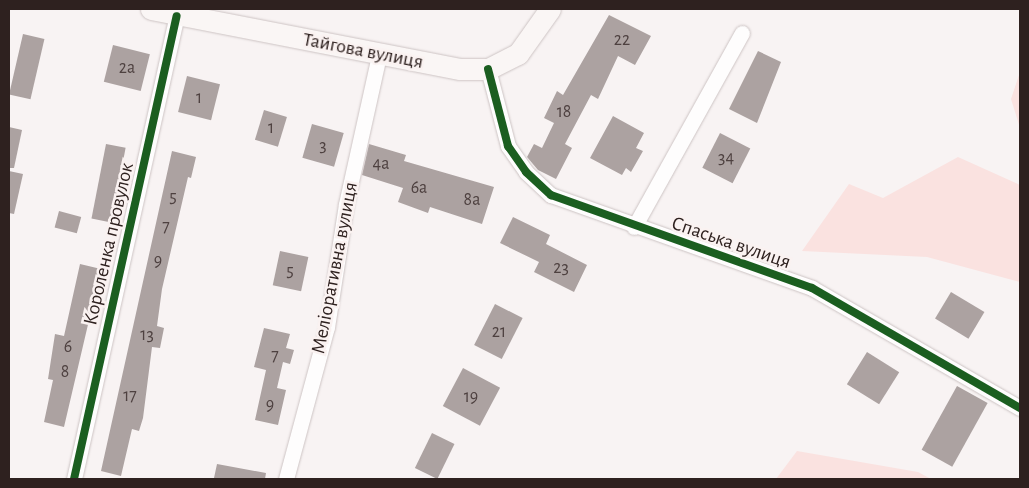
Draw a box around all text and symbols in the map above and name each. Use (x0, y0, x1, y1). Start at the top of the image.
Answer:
street label: Тайгова вулиця (301, 28, 425, 74)
house number: 22 (614, 29, 630, 51)
house number: 2а (119, 57, 135, 79)
house number: 1 (196, 87, 202, 109)
house number: 18 (557, 101, 571, 123)
house number: 1 (268, 117, 274, 139)
house number: 3 (319, 135, 327, 157)
house number: 34 (718, 147, 734, 169)
house number: 4а (373, 153, 389, 175)
street label: Короленка провулок (79, 160, 139, 328)
house number: 6а (411, 177, 427, 199)
street label: Меліоративна вулиця (307, 180, 363, 356)
house number: 5 (169, 186, 177, 208)
house number: 8а (464, 189, 480, 211)
street label: Спаська вулиця (668, 211, 794, 275)
house number: 7 (162, 216, 170, 238)
house number: 9 (154, 250, 162, 272)
house number: 23 (553, 257, 569, 279)
house number: 5 (286, 260, 294, 282)
house number: 21 (492, 321, 506, 343)
house number: 13 (140, 324, 154, 346)
house number: 6 (64, 336, 72, 358)
house number: 7 (271, 345, 279, 367)
house number: 8 (61, 361, 69, 383)
house number: 17 (123, 385, 137, 407)
house number: 19 (464, 386, 478, 408)
house number: 9 (266, 394, 274, 416)

